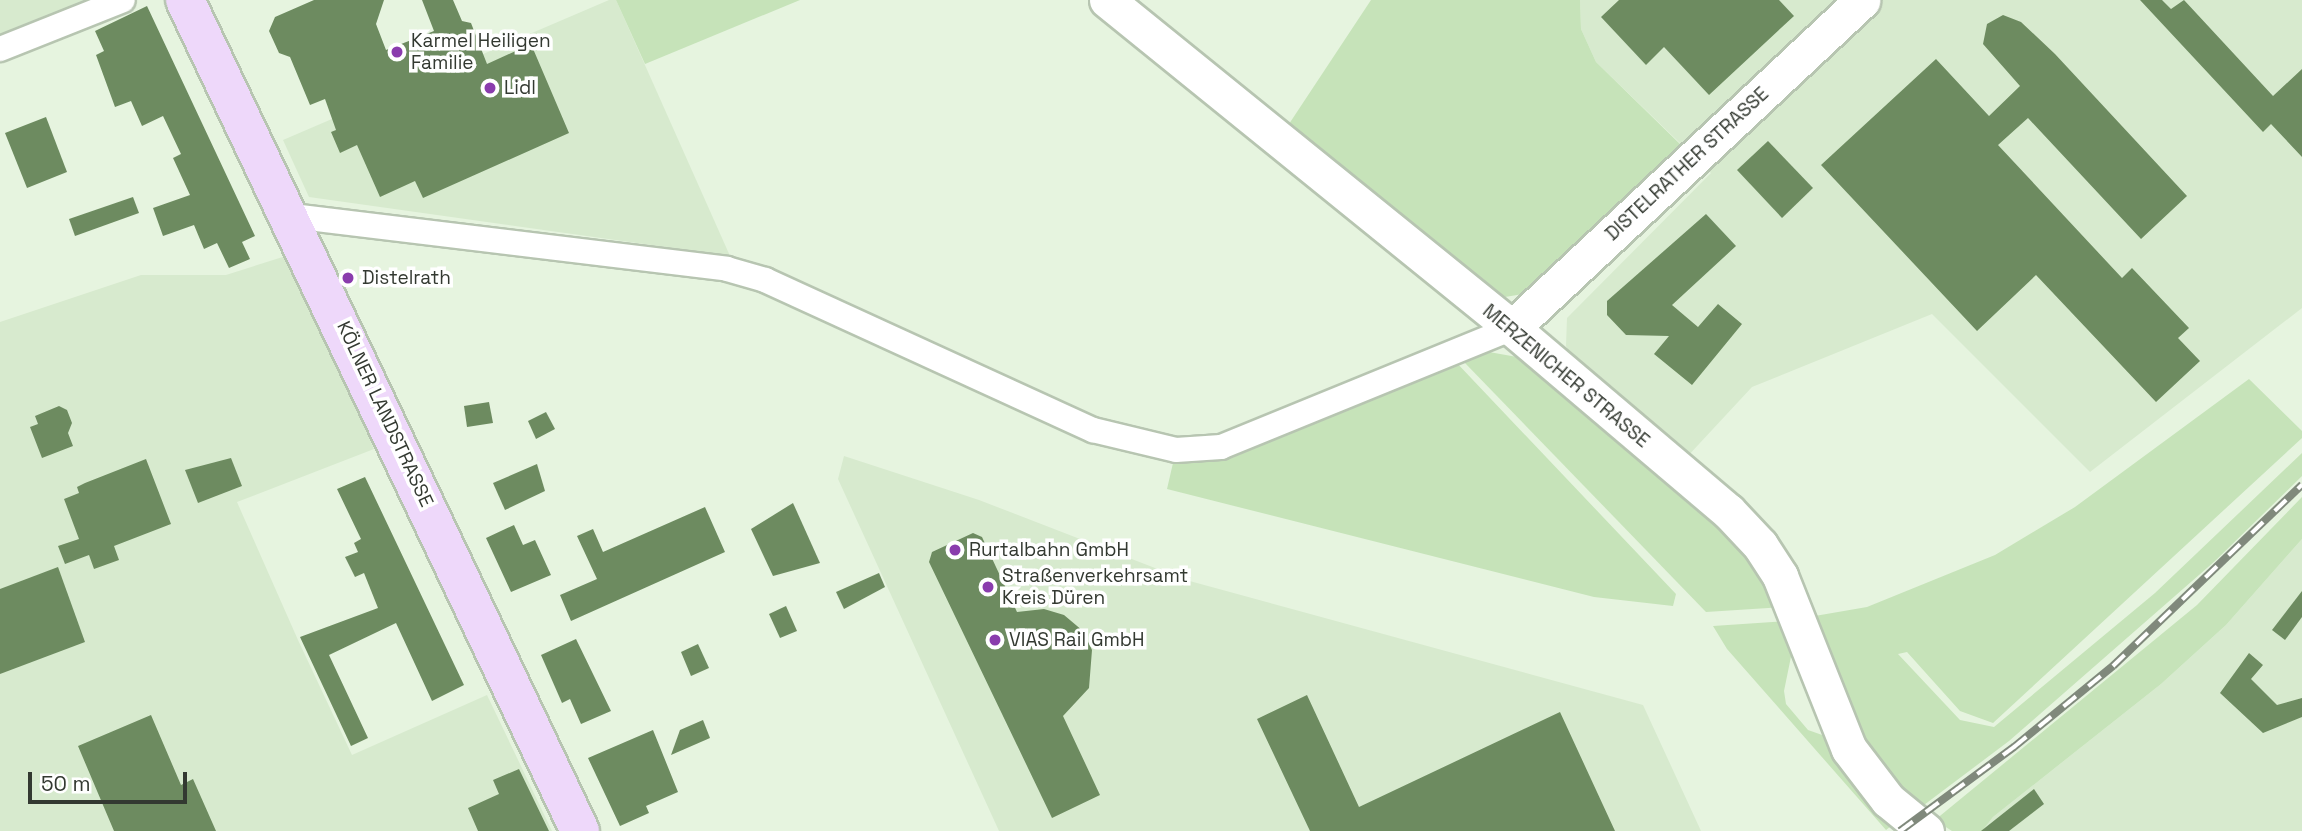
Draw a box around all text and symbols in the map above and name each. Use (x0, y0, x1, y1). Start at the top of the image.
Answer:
place label: Karmel Heiligen Familie (411, 30, 551, 74)
marker: Karmel Heiligen Familie (389, 44, 405, 60)
place label: Lidl (504, 77, 536, 99)
marker: Lidl (482, 80, 498, 96)
street label: DISTELRATHER STRASSE (1601, 83, 1773, 245)
place label: Distelrath (362, 267, 451, 289)
marker: Distelrath (340, 270, 356, 286)
street label: MERZENICHER STRASSE (1478, 300, 1654, 452)
street label: KÖLNER LANDSTRASSE (332, 318, 438, 510)
place label: Rurtalbahn GmbH (969, 539, 1129, 561)
marker: Rurtalbahn GmbH (947, 542, 963, 558)
place label: Straßenverkehrsamt Kreis Düren (1002, 565, 1188, 609)
marker: Straßenverkehrsamt Kreis Düren (980, 579, 996, 595)
place label: VIAS Rail GmbH (1009, 629, 1145, 651)
marker: VIAS Rail GmbH (987, 632, 1003, 648)
scale bar (32, 758, 191, 802)
text: 50 m (41, 770, 91, 797)

